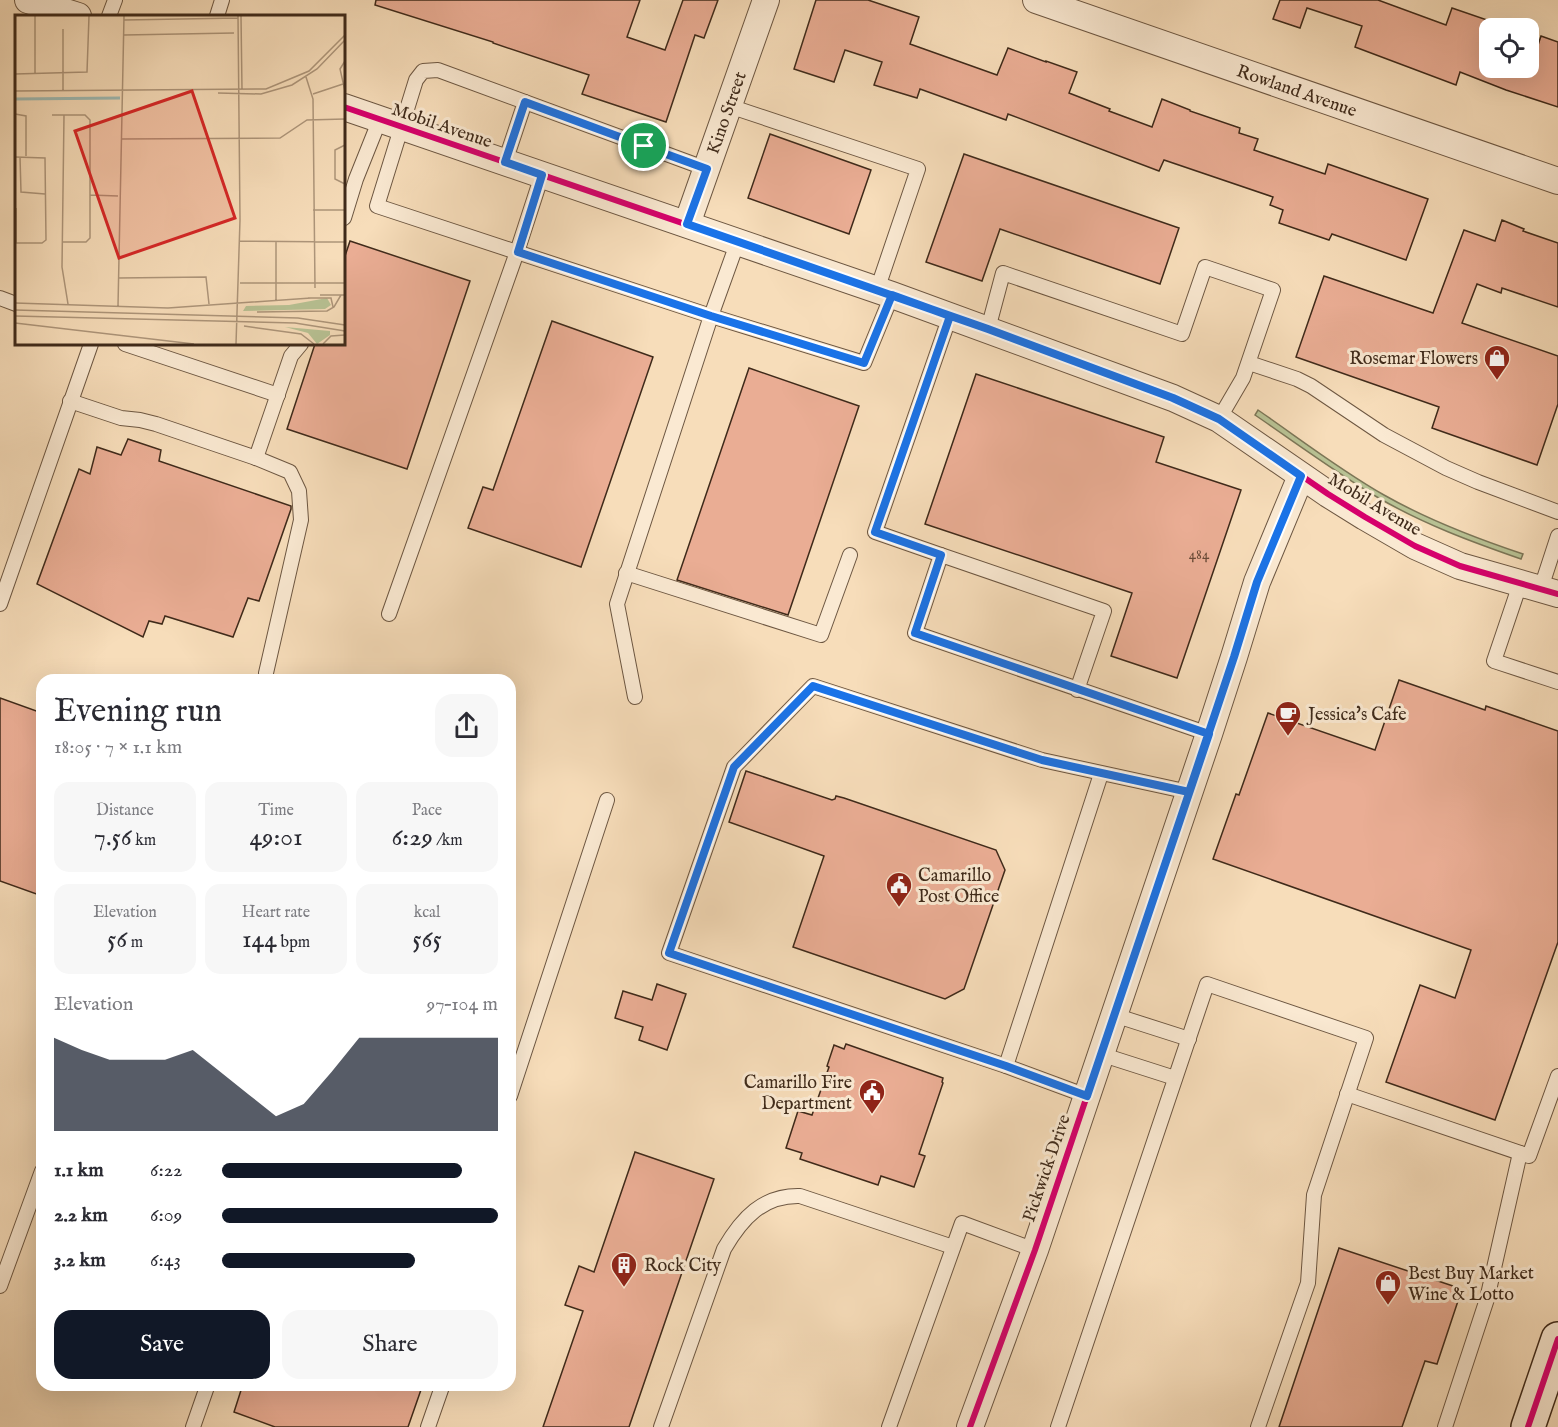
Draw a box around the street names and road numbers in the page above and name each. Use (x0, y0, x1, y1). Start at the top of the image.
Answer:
street label: Rowland Avenue (1233, 60, 1359, 123)
street label: Kino Street (703, 69, 753, 158)
street label: Mobil Avenue (388, 99, 495, 154)
street label: Mobil Avenue (1323, 468, 1425, 542)
street label: Pickwick Drive (1018, 1112, 1077, 1225)

